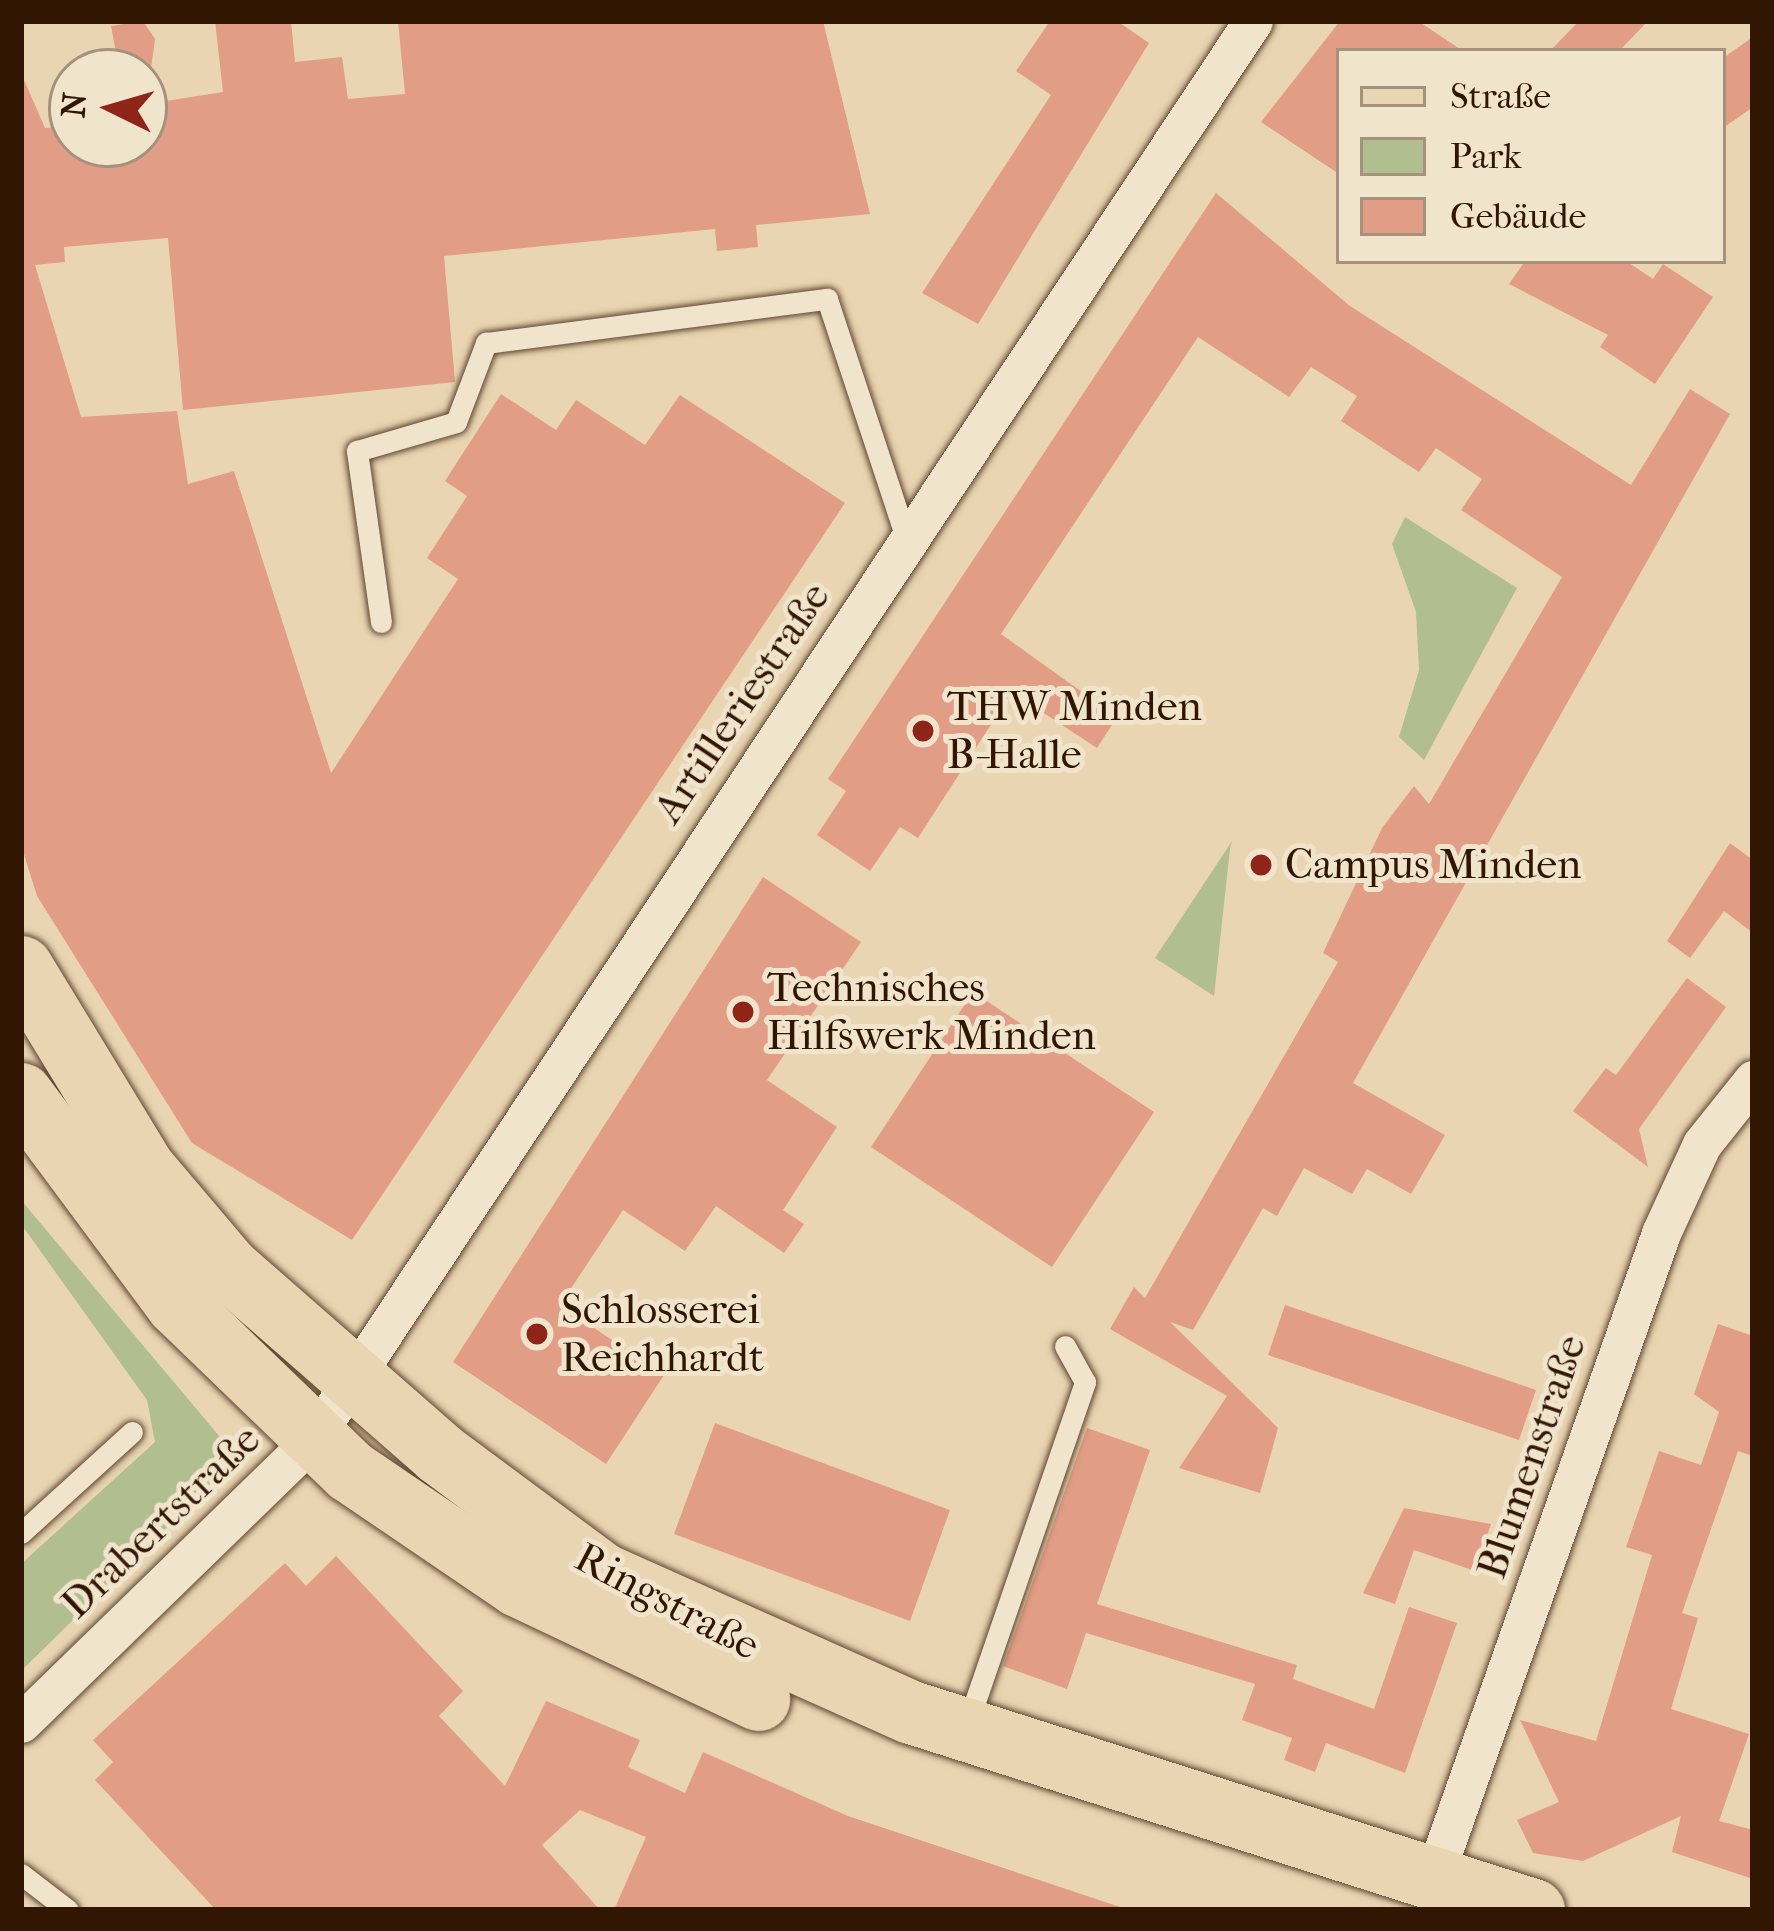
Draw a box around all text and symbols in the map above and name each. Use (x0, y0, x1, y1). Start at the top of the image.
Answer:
north arrow (48, 48, 168, 168)
legend (1336, 48, 1726, 264)
text: Straße (1450, 75, 1551, 117)
text: N (54, 91, 95, 119)
text: Park (1450, 135, 1522, 177)
text: Gebäude (1450, 195, 1586, 237)
street label: Artilleriestraße (643, 573, 841, 833)
place label: THW Minden B-Halle (947, 682, 1202, 780)
marker: THW Minden B-Halle (910, 718, 936, 744)
place label: Campus Minden (1285, 840, 1582, 890)
marker: Campus Minden (1248, 852, 1274, 878)
place label: Technisches Hilfswerk Minden (767, 963, 1096, 1062)
marker: Technisches Hilfswerk Minden (730, 999, 756, 1025)
place label: Schlosserei Reichhardt (561, 1285, 764, 1384)
marker: Schlosserei Reichhardt (524, 1321, 550, 1347)
street label: Blumenstraße (1467, 1329, 1597, 1585)
street label: Drabertstraße (51, 1415, 271, 1629)
street label: Ringstraße (566, 1533, 768, 1671)

